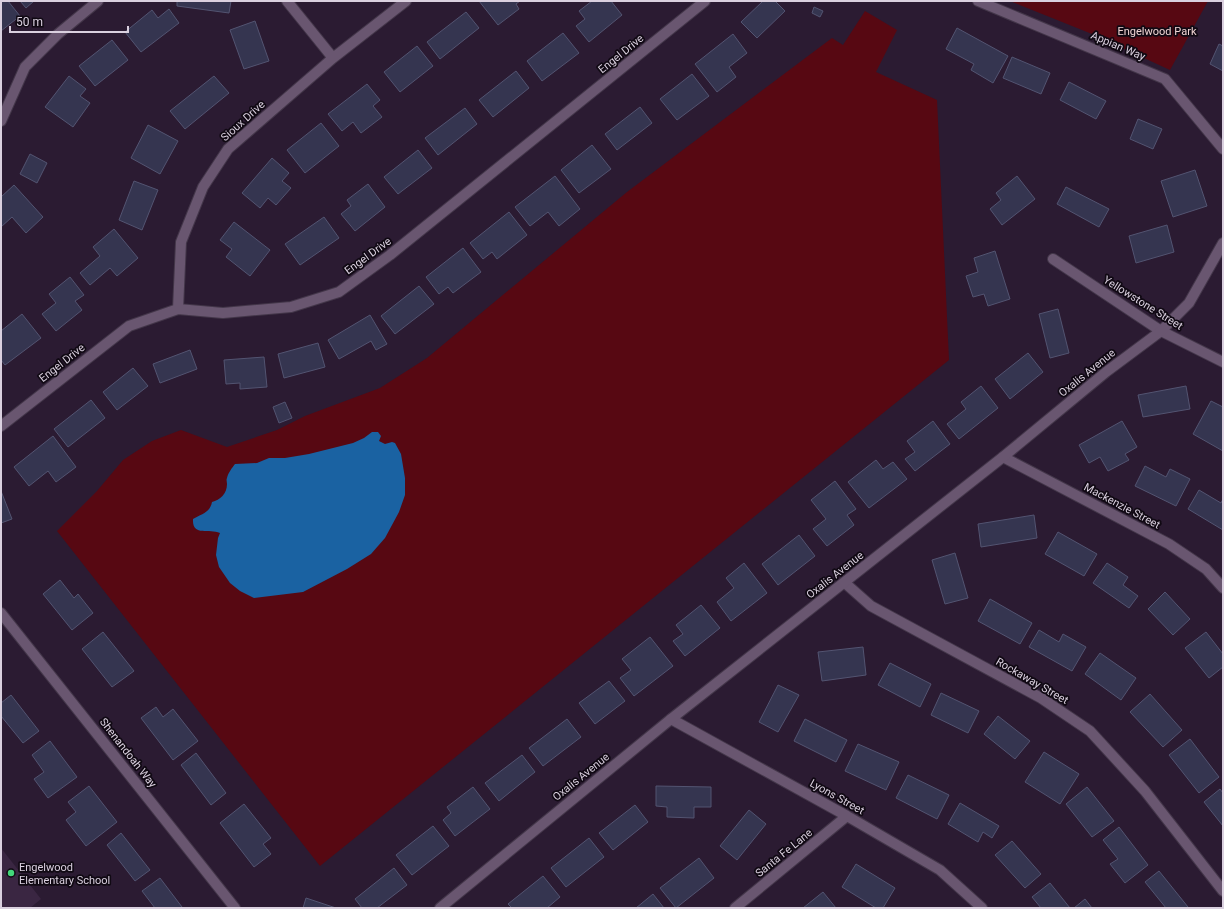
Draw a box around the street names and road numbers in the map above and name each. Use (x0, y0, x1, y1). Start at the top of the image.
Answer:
street label: Appian Way (1089, 29, 1148, 64)
street label: Engel Drive (596, 32, 646, 76)
street label: Sioux Drive (218, 98, 268, 144)
street label: Engel Drive (342, 235, 394, 277)
street label: Yellowstone Street (1101, 273, 1185, 333)
street label: Engel Drive (37, 341, 88, 385)
street label: Oxalis Avenue (1056, 346, 1118, 400)
street label: Mackenzie Street (1082, 480, 1163, 532)
street label: Oxalis Avenue (804, 549, 866, 601)
street label: Rockaway Street (993, 655, 1071, 707)
street label: Shenandoah Way (97, 716, 160, 791)
street label: Oxalis Avenue (550, 750, 612, 804)
street label: Lyons Street (808, 777, 867, 817)
street label: Santa Fe Lane (753, 826, 815, 880)

